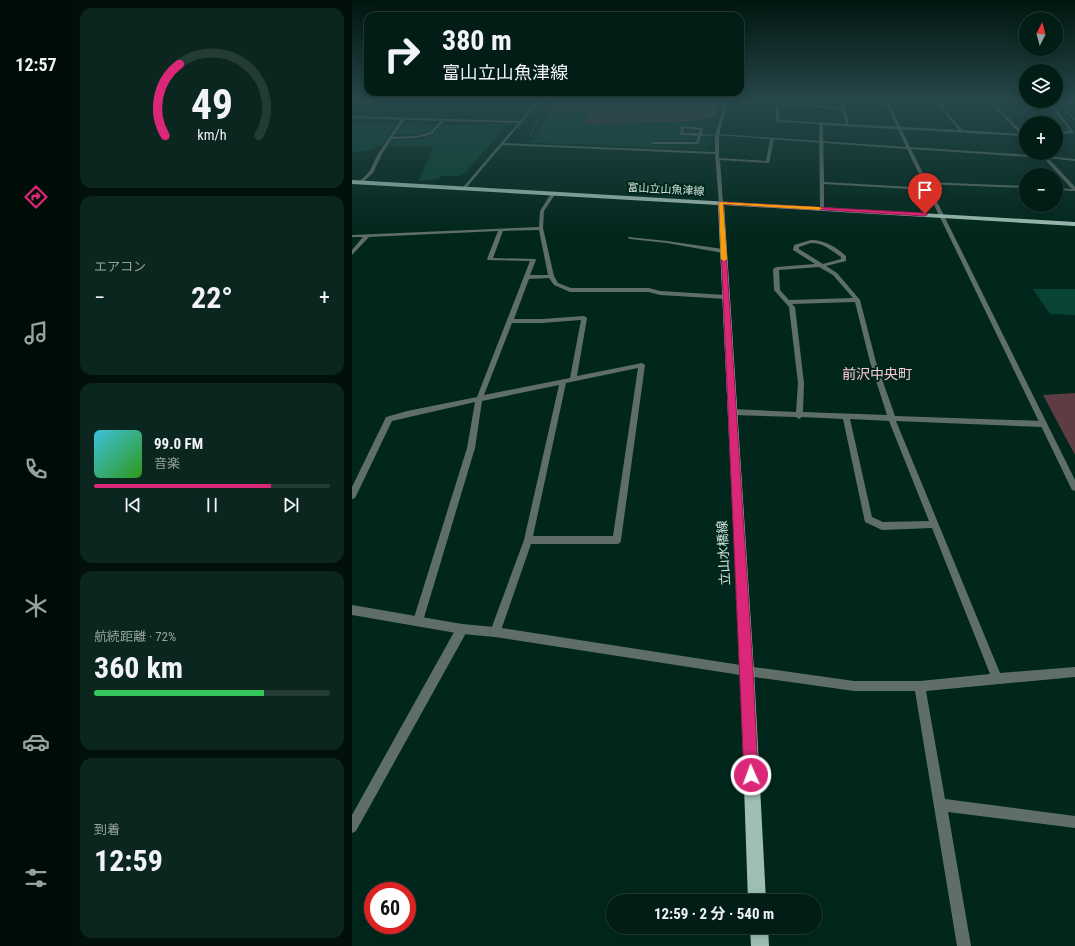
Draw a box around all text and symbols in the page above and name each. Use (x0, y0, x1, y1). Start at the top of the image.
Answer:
north arrow (1019, 12, 1063, 56)
map controls (1019, 12, 1063, 212)
text: 380 m (442, 24, 512, 57)
icon: right (376, 28, 428, 80)
text: 12:57 (15, 54, 57, 75)
text: 富山立山魚津線 (442, 62, 568, 83)
button: layers (1019, 64, 1063, 108)
text: 49 (191, 80, 233, 129)
button: + (1019, 116, 1063, 160)
text: km/h (197, 126, 227, 142)
button: − (1019, 168, 1063, 212)
pin (908, 173, 942, 214)
icon: arrive (914, 179, 936, 201)
street label: 富山立山魚津線 (627, 181, 705, 198)
icon: directions (22, 183, 50, 211)
text: エアコン (94, 259, 146, 274)
text: 22° (191, 280, 233, 315)
text: − (94, 285, 105, 310)
text: + (319, 285, 330, 310)
icon: music (22, 319, 50, 347)
district label: 前沢中央町 (842, 366, 912, 382)
text: 99.0 FM (154, 435, 203, 453)
icon: phone (22, 455, 50, 483)
text: 音楽 (154, 456, 180, 471)
icon: previous (122, 494, 144, 516)
icon: pause (201, 494, 223, 516)
icon: next (280, 494, 302, 516)
street label: 立山水橋線 (714, 520, 733, 586)
icon: climate (22, 592, 50, 620)
text: 航続距離 · 72% (94, 629, 176, 644)
text: 360 km (94, 650, 183, 685)
icon: car (22, 728, 50, 756)
position arrow (730, 754, 772, 796)
text: 到着 (94, 822, 120, 837)
text: 12:59 (94, 843, 163, 878)
icon: filters (22, 864, 50, 892)
speed limit sign: 60 (364, 882, 416, 934)
text: 12:59 · 2 分 · 540 m (654, 905, 774, 923)

